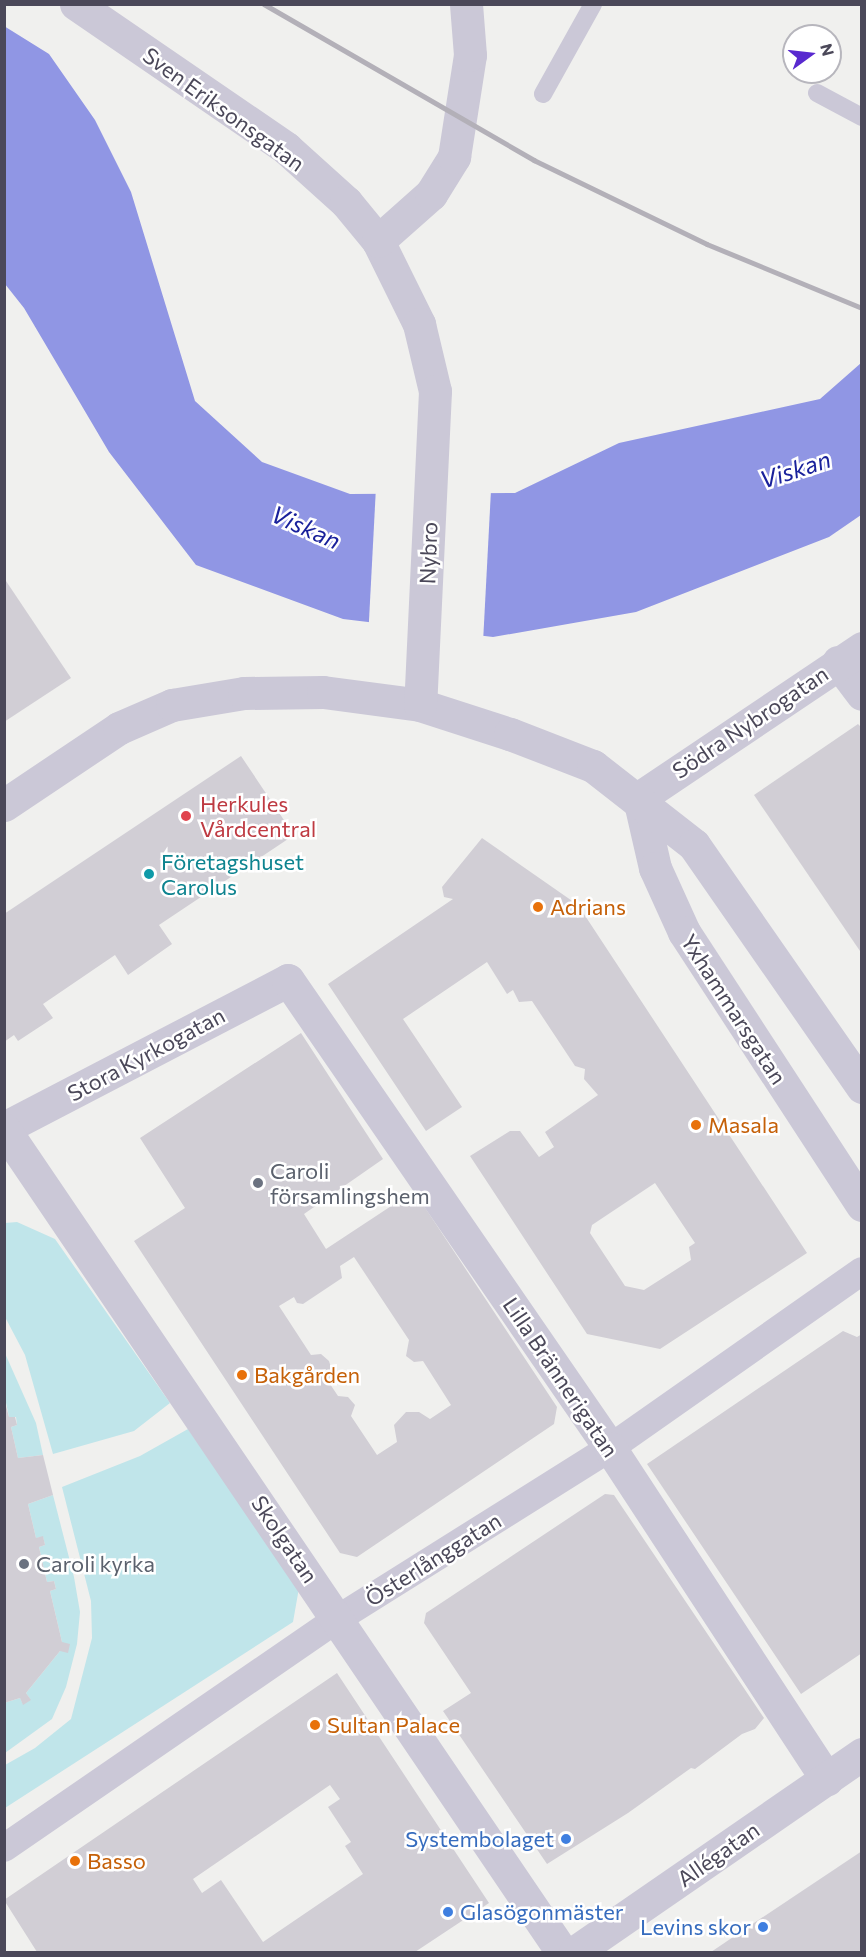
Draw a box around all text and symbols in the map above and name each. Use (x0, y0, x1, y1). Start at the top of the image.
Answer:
north arrow (782, 24, 842, 84)
text: N (817, 41, 839, 58)
street label: Sven Eriksonsgatan (138, 42, 310, 176)
water label: Viskan (756, 444, 834, 494)
water label: Viskan (267, 499, 345, 555)
street label: Nybro (414, 521, 442, 585)
street label: Södra Nybrogatan (667, 660, 833, 784)
place label: Herkules Vårdcentral (200, 790, 316, 842)
marker: Herkules Vårdcentral (177, 807, 195, 825)
place label: Företagshuset Carolus (161, 848, 304, 900)
marker: Företagshuset Carolus (142, 867, 156, 881)
place label: Adrians (550, 894, 626, 920)
marker: Adrians (531, 900, 545, 914)
street label: Yxhammarsgatan (676, 929, 792, 1089)
street label: Stora Kyrkogatan (63, 1001, 229, 1107)
place label: Masala (708, 1112, 779, 1138)
marker: Masala (689, 1118, 703, 1132)
place label: Caroli församlingshem (270, 1157, 430, 1208)
marker: Caroli församlingshem (251, 1176, 265, 1190)
street label: Lilla Brännerigatan (498, 1292, 624, 1462)
place label: Bakgården (254, 1362, 360, 1388)
marker: Bakgården (235, 1368, 249, 1382)
street label: Skolgatan (246, 1490, 324, 1588)
street label: Österlånggatan (360, 1507, 506, 1611)
place label: Caroli kyrka (36, 1551, 155, 1577)
marker: Caroli kyrka (17, 1557, 31, 1571)
place label: Sultan Palace (327, 1712, 460, 1738)
marker: Sultan Palace (308, 1718, 322, 1732)
street label: Allégatan (672, 1816, 764, 1892)
place label: Systembolaget (405, 1826, 554, 1852)
marker: Systembolaget (559, 1832, 573, 1846)
place label: Basso (87, 1848, 146, 1874)
marker: Basso (68, 1854, 82, 1868)
place label: Glasögonmäster (460, 1899, 624, 1925)
marker: Glasögonmäster (441, 1905, 455, 1919)
place label: Levins skor (640, 1914, 751, 1940)
marker: Levins skor (756, 1920, 770, 1934)

